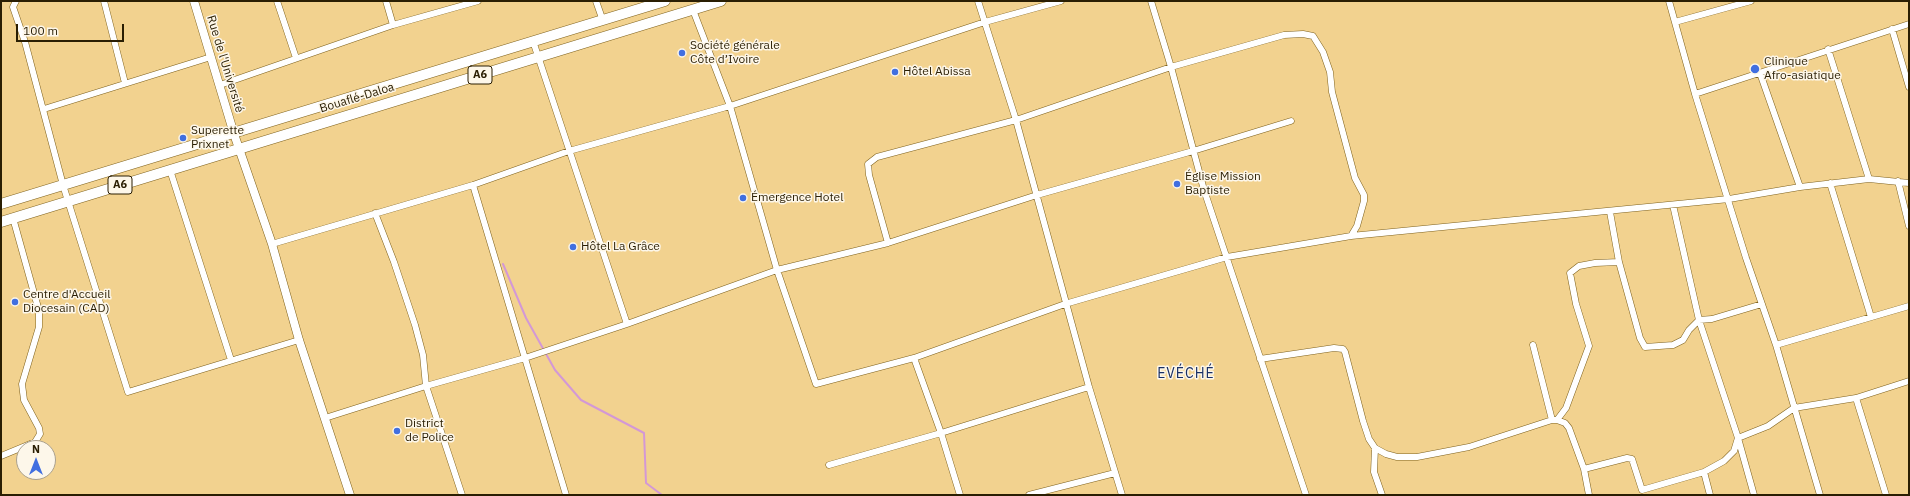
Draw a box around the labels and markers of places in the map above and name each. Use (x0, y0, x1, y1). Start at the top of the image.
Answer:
place label: Société générale Côte d’Ivoire (690, 39, 780, 67)
marker: Société générale Côte d’Ivoire (677, 48, 687, 58)
place label: Clinique Afro-asiatique (1764, 55, 1841, 83)
marker: Clinique Afro-asiatique (1749, 63, 1761, 75)
place label: Hôtel Abissa (903, 65, 971, 79)
marker: Hôtel Abissa (890, 67, 900, 77)
place label: Superette Prixnet (191, 124, 244, 152)
marker: Superette Prixnet (178, 133, 188, 143)
place label: Église Mission Baptiste (1185, 170, 1261, 198)
marker: Église Mission Baptiste (1172, 179, 1182, 189)
place label: Émergence Hotel (751, 191, 843, 205)
marker: Émergence Hotel (738, 193, 748, 203)
place label: Hôtel La Grâce (581, 240, 660, 254)
marker: Hôtel La Grâce (568, 242, 578, 252)
place label: Centre d'Accueil Diocesain (CAD) (23, 288, 110, 316)
marker: Centre d'Accueil Diocesain (CAD) (10, 297, 20, 307)
place label: District de Police (405, 417, 454, 445)
marker: District de Police (392, 426, 402, 436)

